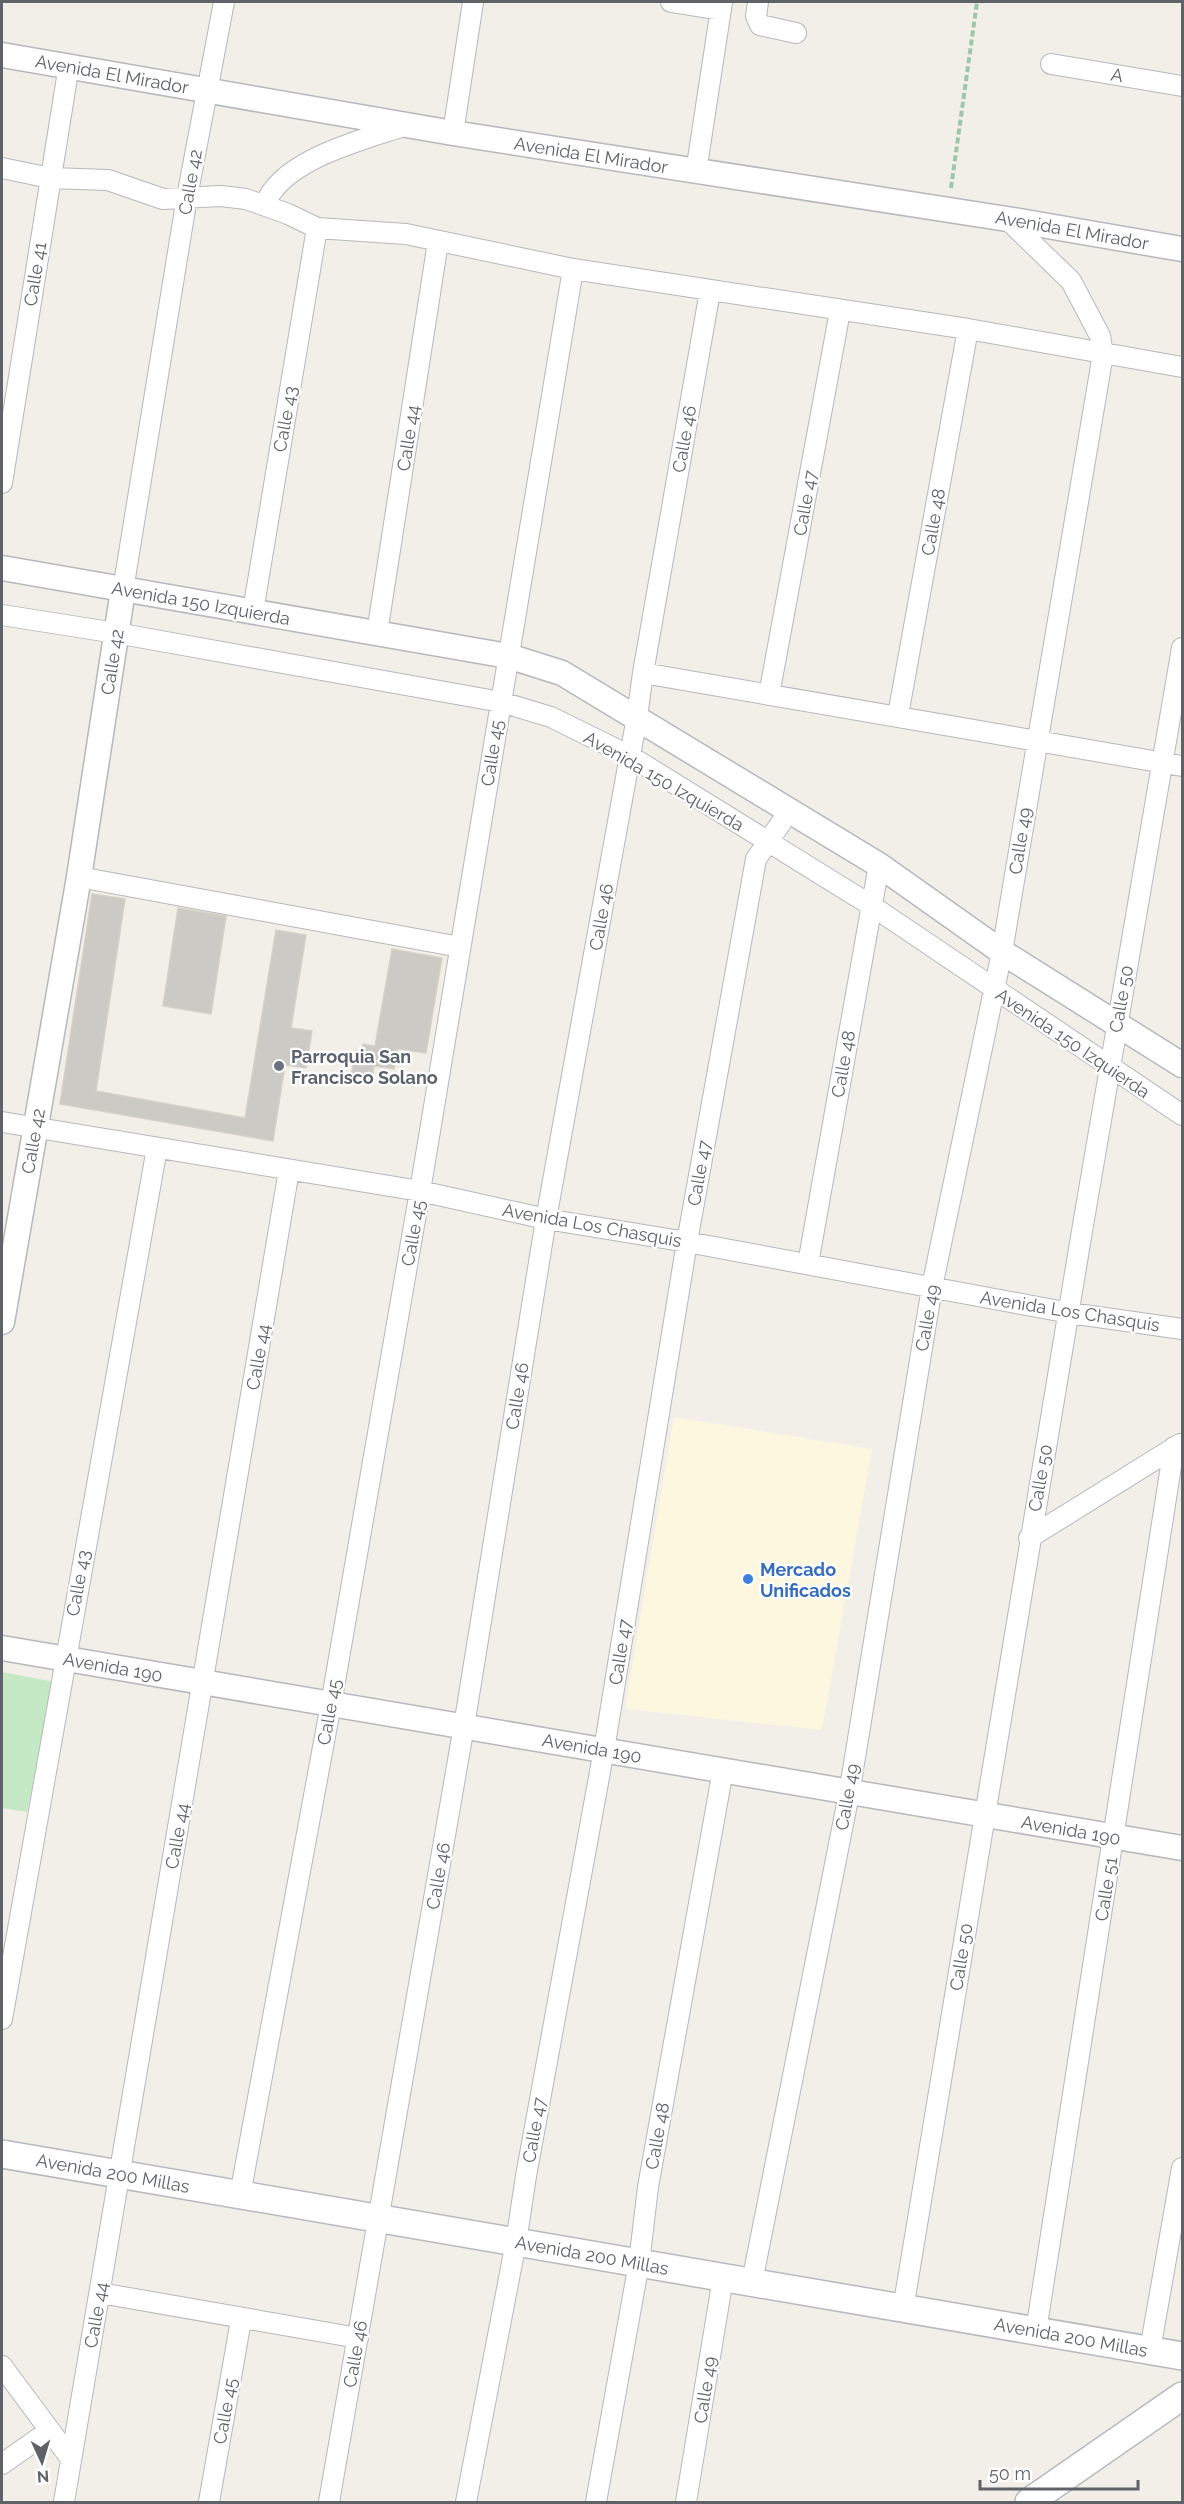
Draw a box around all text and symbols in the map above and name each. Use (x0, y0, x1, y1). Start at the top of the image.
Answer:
street label: Avenida El Mirador (34, 50, 191, 98)
street label: A (1109, 64, 1125, 86)
street label: Avenida El Mirador (513, 132, 670, 178)
street label: Calle 42 (174, 148, 206, 216)
street label: Avenida El Mirador (994, 206, 1151, 254)
street label: Calle 41 (20, 240, 50, 308)
street label: Calle 43 (269, 384, 301, 454)
street label: Calle 44 (392, 403, 424, 473)
street label: Calle 46 (668, 404, 700, 474)
street label: Calle 47 (789, 468, 821, 538)
street label: Calle 48 (917, 487, 949, 557)
street label: Avenida 150 Izquierda (110, 577, 292, 629)
street label: Calle 42 (96, 628, 128, 696)
street label: Calle 45 (476, 718, 508, 788)
street label: Avenida 150 Izquierda (580, 727, 748, 835)
street label: Calle 49 (1004, 806, 1036, 876)
street label: Calle 46 (585, 882, 617, 952)
street label: Calle 50 (1105, 964, 1137, 1034)
street label: Avenida 150 Izquierda (992, 984, 1154, 1102)
street label: Calle 48 (827, 1029, 859, 1099)
place label: Parroquia San Francisco Solano (291, 1046, 438, 1088)
marker: Parroquia San Francisco Solano (272, 1059, 286, 1073)
street label: Calle 42 (17, 1107, 49, 1175)
street label: Calle 47 (683, 1138, 715, 1208)
street label: Calle 45 (397, 1198, 429, 1268)
street label: Avenida Los Chasquis (501, 1199, 683, 1251)
street label: Calle 49 (911, 1283, 943, 1353)
street label: Avenida Los Chasquis (979, 1286, 1162, 1336)
street label: Calle 44 (242, 1322, 274, 1392)
street label: Calle 46 (501, 1361, 533, 1431)
street label: Calle 50 (1024, 1443, 1056, 1513)
street label: Calle 43 (62, 1548, 94, 1618)
place label: Mercado Unificados (760, 1559, 851, 1601)
marker: Mercado Unificados (741, 1572, 755, 1586)
street label: Calle 47 (604, 1617, 636, 1686)
street label: Avenida 190 (62, 1648, 164, 1686)
street label: Calle 45 (313, 1677, 345, 1747)
street label: Avenida 190 (541, 1729, 643, 1767)
street label: Calle 49 (831, 1762, 863, 1832)
street label: Calle 44 (161, 1801, 193, 1871)
street label: Avenida 190 (1020, 1811, 1122, 1849)
street label: Calle 46 (422, 1841, 454, 1911)
street label: Calle 51 (1091, 1855, 1121, 1923)
street label: Calle 50 (945, 1922, 977, 1992)
street label: Calle 47 (518, 2095, 550, 2165)
street label: Calle 48 (641, 2101, 673, 2171)
street label: Avenida 200 Millas (35, 2149, 192, 2197)
street label: Avenida 200 Millas (514, 2231, 671, 2279)
street label: Calle 44 (80, 2280, 112, 2350)
street label: Avenida 200 Millas (993, 2313, 1150, 2361)
street label: Calle 46 (339, 2319, 371, 2389)
street label: Calle 49 (689, 2355, 721, 2425)
street label: Calle 45 (209, 2376, 241, 2446)
north arrow (12, 2432, 72, 2492)
scale bar (980, 2453, 1138, 2491)
text: 50 m (989, 2463, 1031, 2484)
text: N (36, 2467, 50, 2486)

